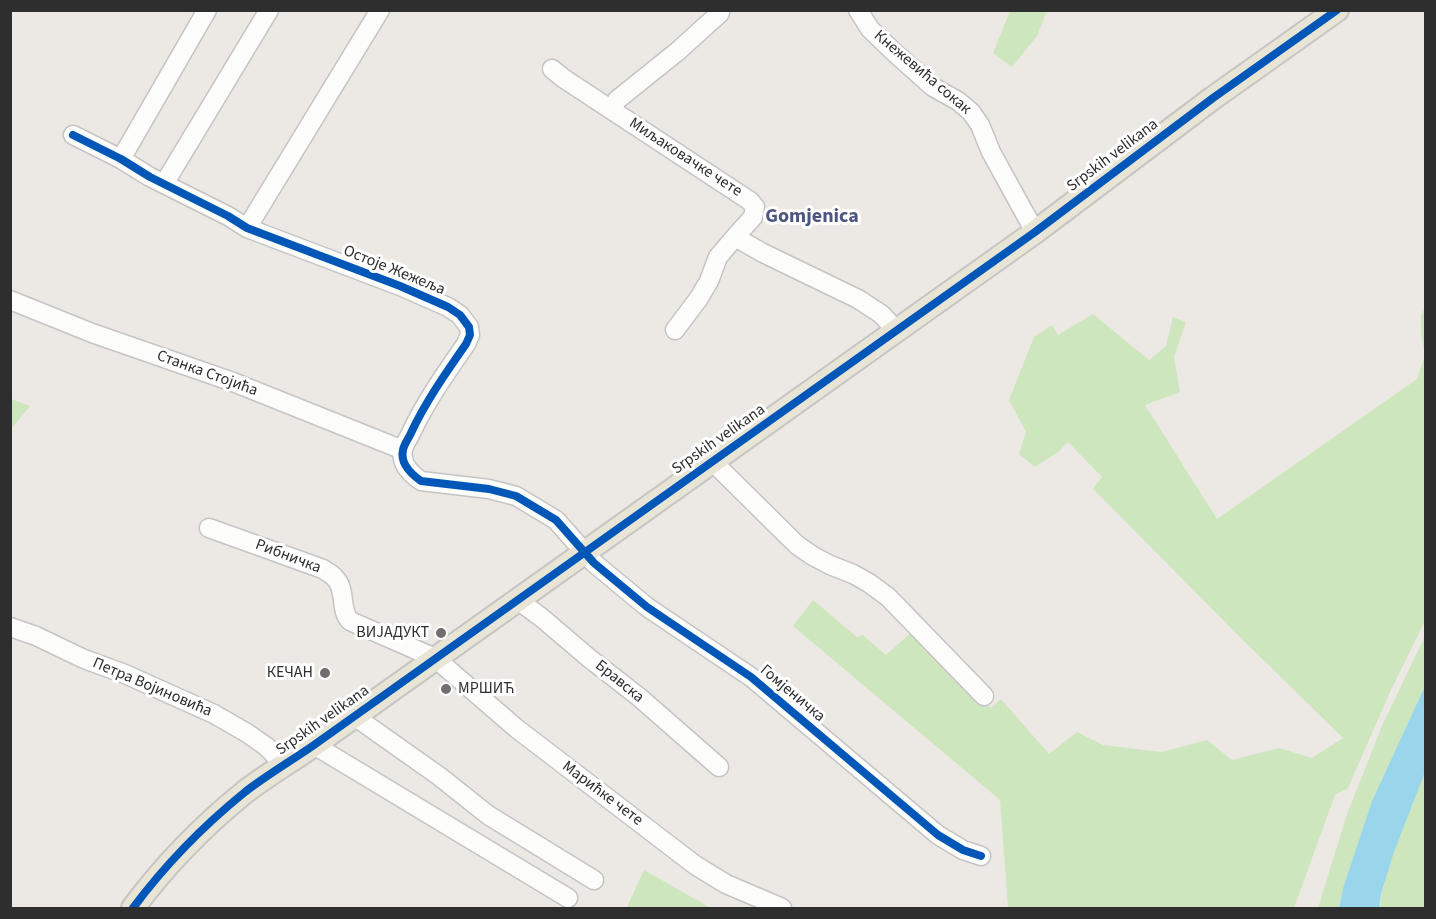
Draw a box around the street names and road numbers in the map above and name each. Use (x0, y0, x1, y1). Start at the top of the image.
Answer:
street label: Кнежевића сокак (869, 27, 975, 119)
street label: Миљаковачке чете (625, 114, 745, 202)
street label: Srpskih velikana (1064, 115, 1162, 197)
street label: Остоје Жежеља (340, 242, 448, 300)
street label: Станка Стојића (154, 347, 260, 401)
street label: Srpskih velikana (669, 401, 769, 479)
street label: Рибничка (252, 536, 324, 578)
street label: Петра Војиновића (89, 654, 215, 722)
street label: Бравска (591, 657, 647, 707)
street label: Гомјеничка (756, 661, 828, 727)
street label: Srpskih velikana (273, 682, 373, 760)
street label: Марићке чете (558, 757, 646, 831)

